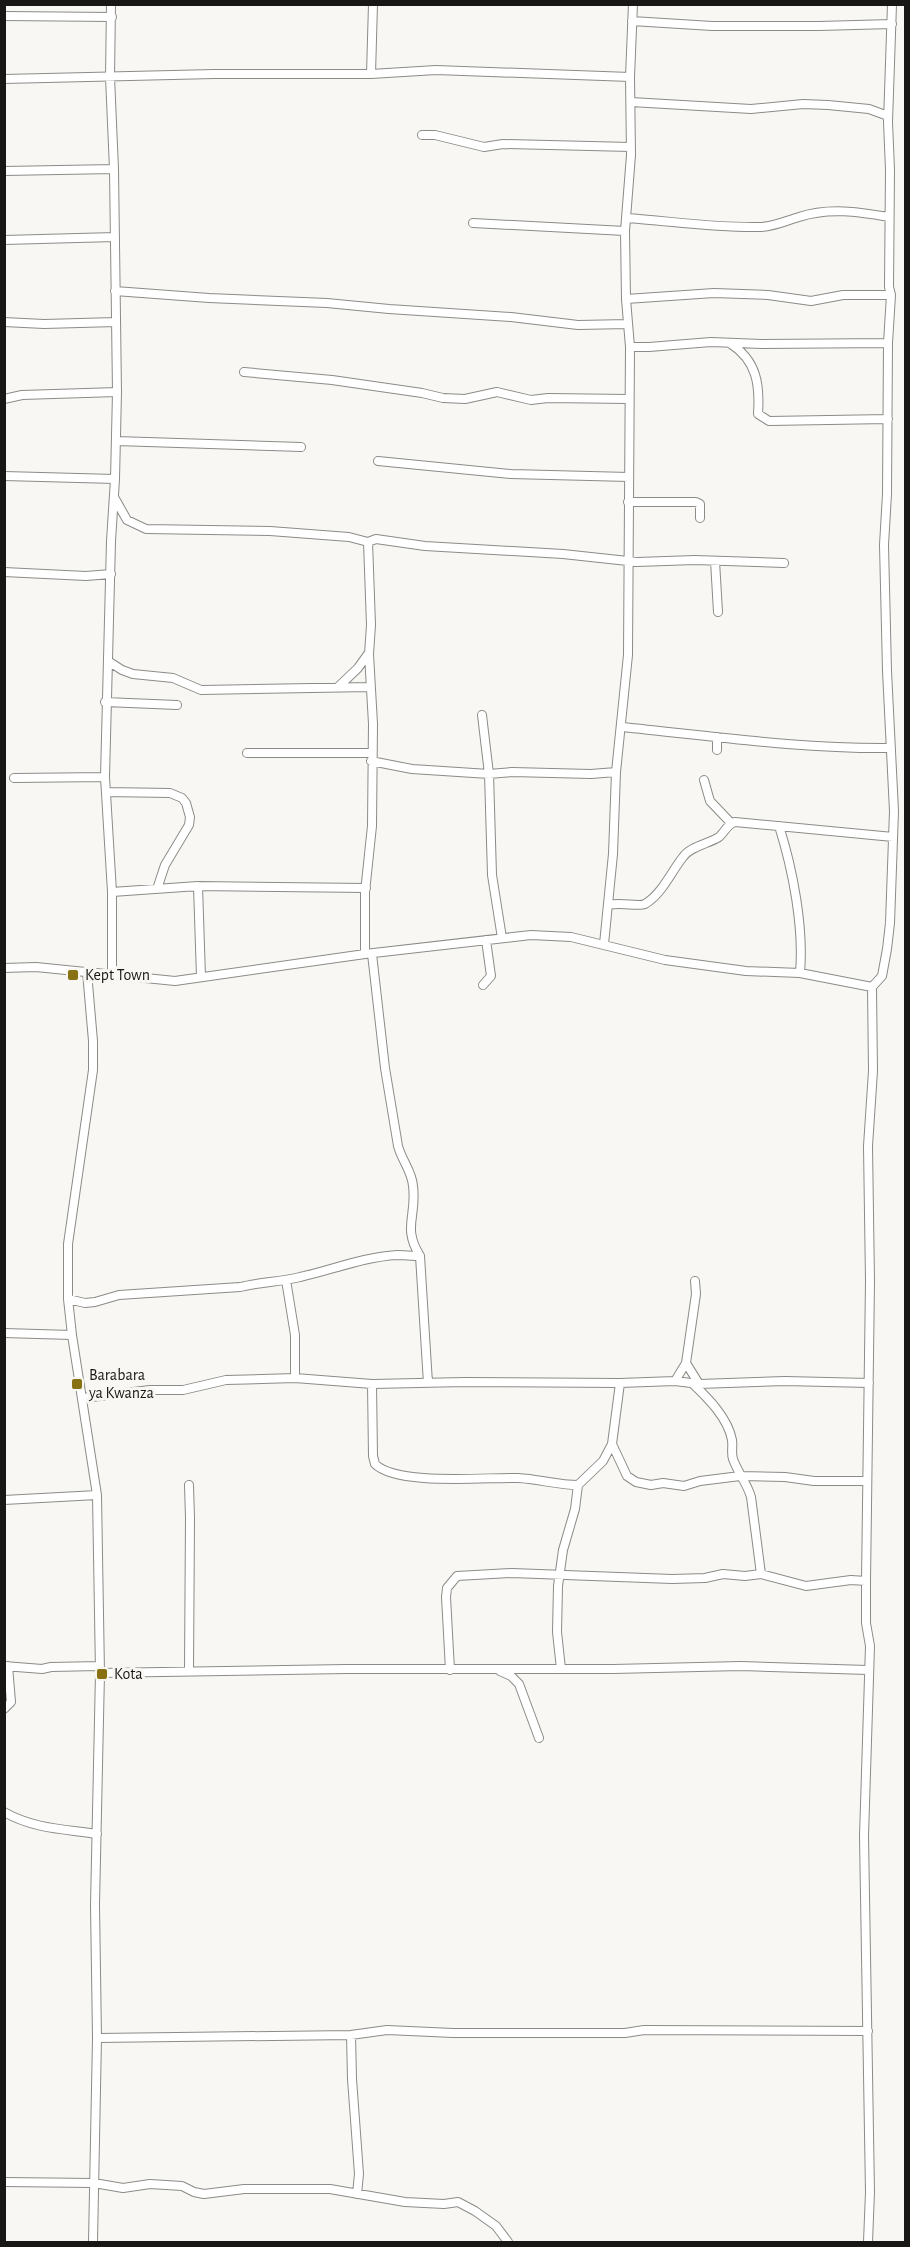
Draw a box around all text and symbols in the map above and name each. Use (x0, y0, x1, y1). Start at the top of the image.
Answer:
place label: Kept Town (85, 967, 150, 983)
marker: Kept Town (66, 968, 80, 982)
place label: Barabara ya Kwanza (88, 1367, 154, 1402)
marker: Barabara ya Kwanza (70, 1377, 84, 1391)
place label: Kota (114, 1666, 143, 1682)
marker: Kota (95, 1667, 109, 1681)

